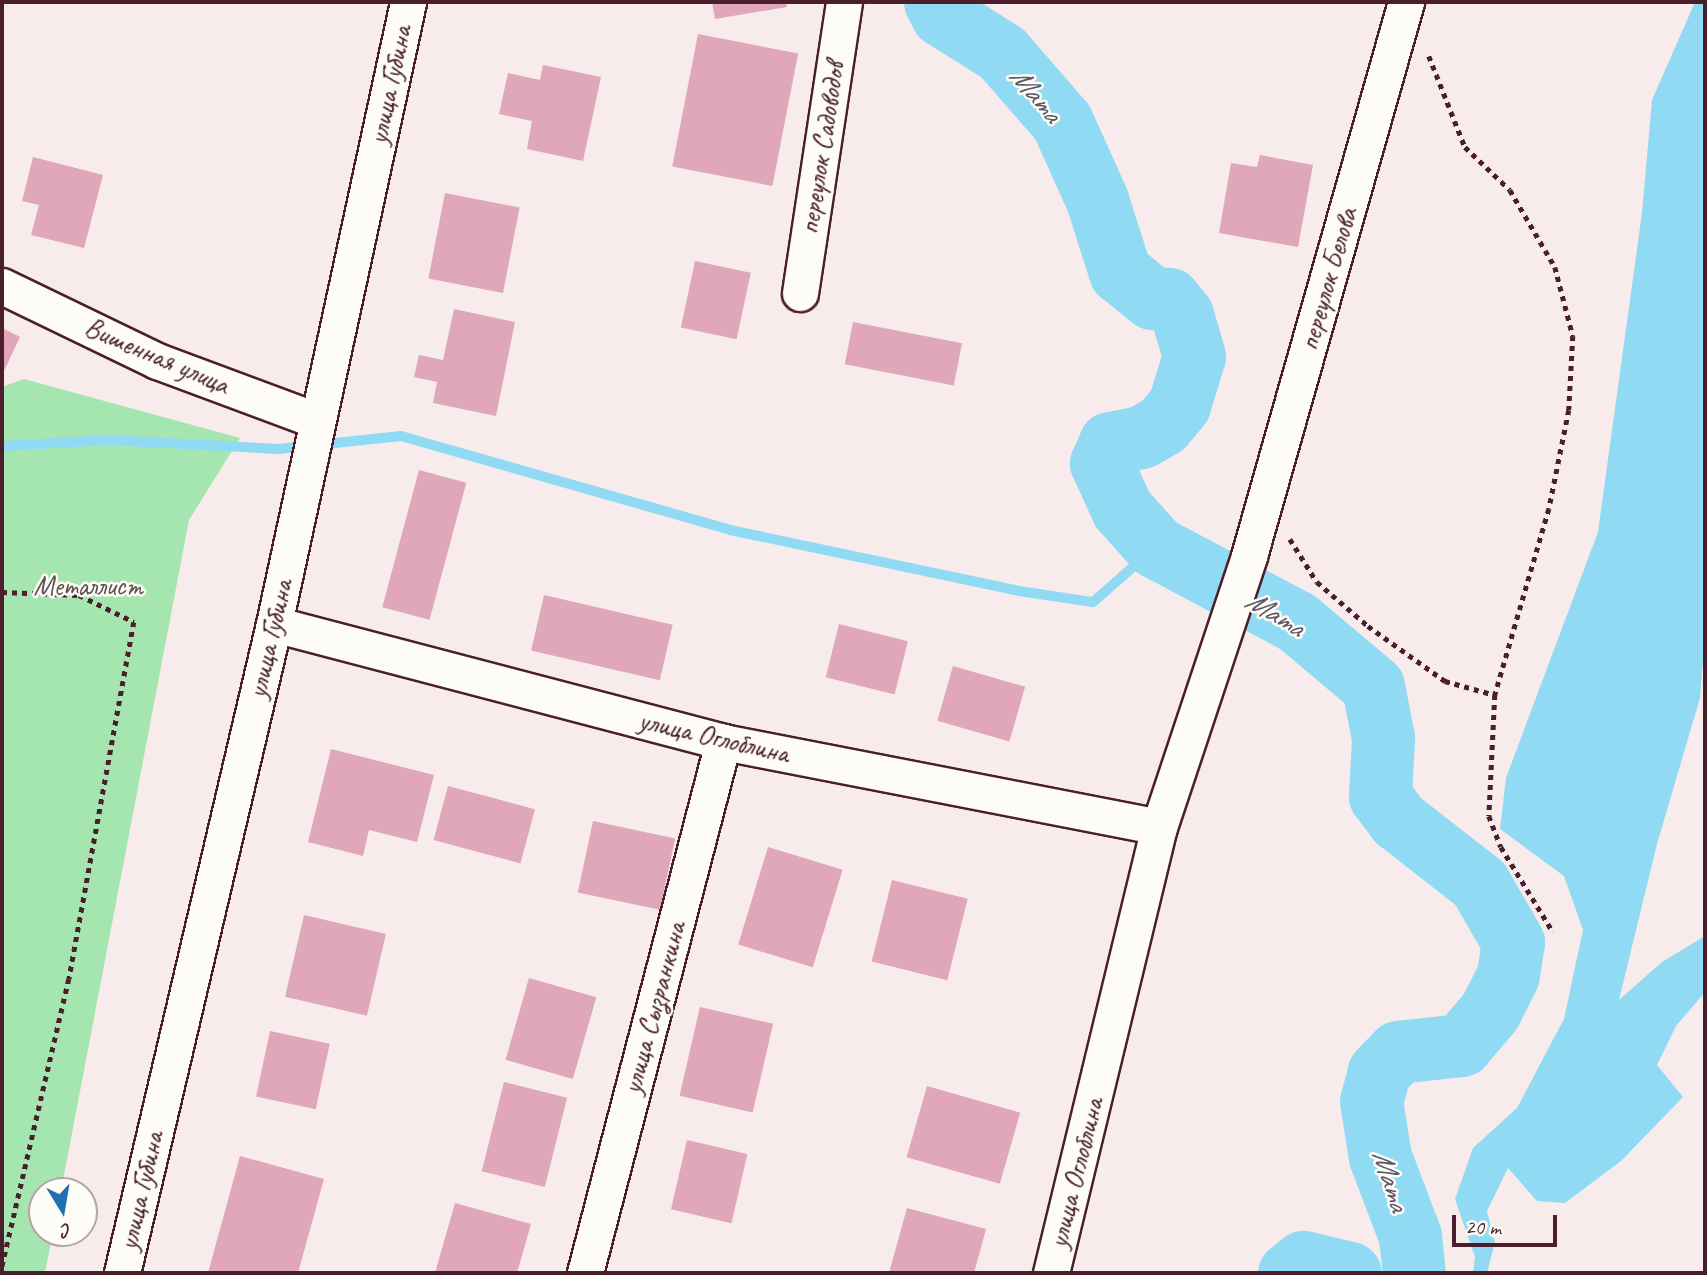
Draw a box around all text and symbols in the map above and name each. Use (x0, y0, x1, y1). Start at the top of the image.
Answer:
street label: улица Губина (361, 23, 419, 147)
street label: переулок Садоводов (792, 59, 852, 237)
water label: Мата (1002, 59, 1070, 129)
street label: переулок Белова (1292, 204, 1364, 354)
street label: Вишенная улица (79, 310, 235, 402)
park label: Металлист (33, 569, 143, 603)
street label: улица Губина (240, 576, 300, 702)
water label: Мата (1239, 582, 1311, 644)
street label: улица Оглоблина (635, 703, 793, 771)
street label: улица Сызранкина (615, 918, 693, 1098)
street label: улица Оглоблина (1041, 1095, 1111, 1251)
street label: улица Губина (111, 1128, 171, 1254)
water label: Мата (1364, 1145, 1418, 1215)
north arrow (28, 1177, 98, 1247)
scale bar (1455, 1202, 1560, 1246)
text: 20 m (1465, 1214, 1501, 1240)
text: С (60, 1218, 74, 1243)

